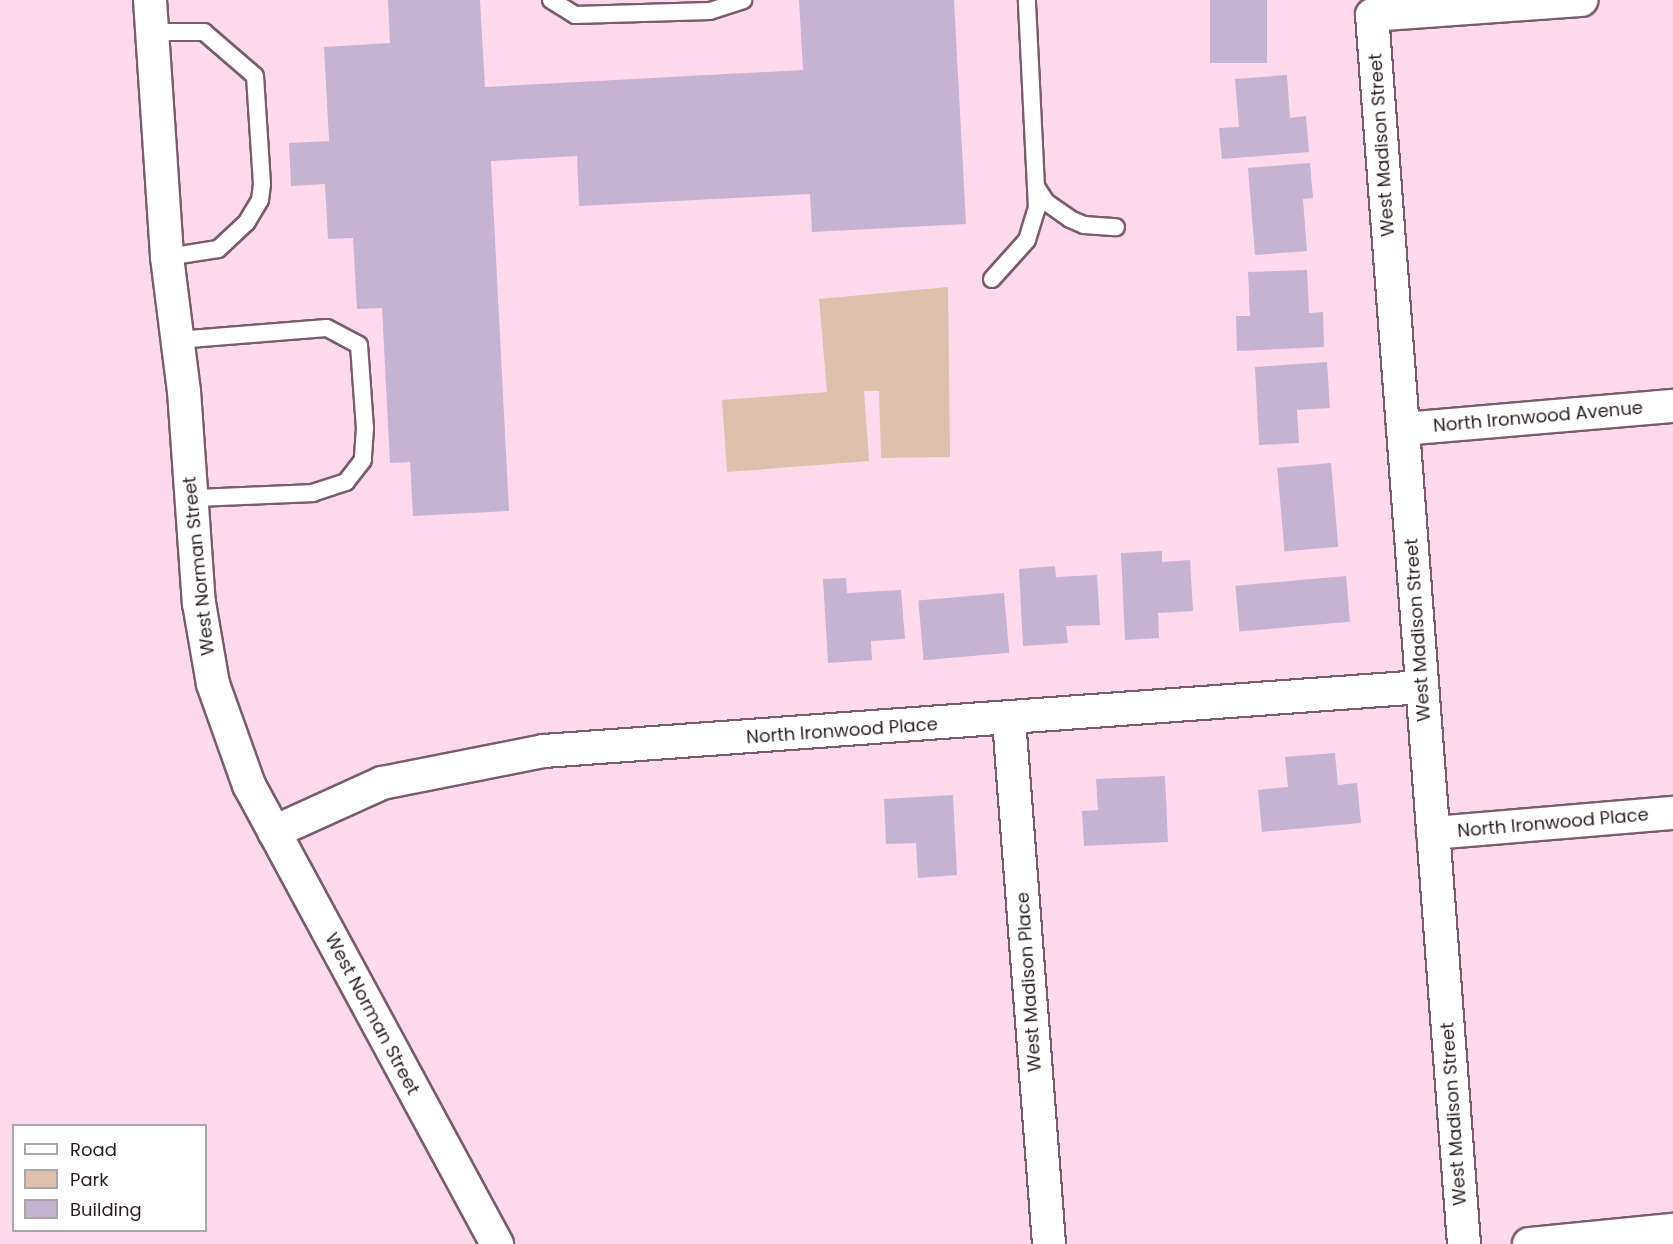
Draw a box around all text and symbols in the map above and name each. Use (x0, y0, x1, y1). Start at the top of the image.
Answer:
street label: West Madison Street (1365, 53, 1399, 237)
street label: North Ironwood Avenue (1432, 397, 1644, 437)
street label: West Norman Street (179, 475, 219, 657)
street label: West Madison Street (1401, 538, 1435, 722)
street label: North Ironwood Place (746, 714, 938, 748)
street label: North Ironwood Place (1457, 804, 1649, 842)
street label: West Madison Place (1012, 891, 1046, 1073)
street label: West Norman Street (320, 929, 424, 1099)
street label: West Madison Street (1437, 1022, 1471, 1206)
legend (12, 1124, 207, 1232)
text: Road (70, 1137, 117, 1162)
text: Park (70, 1167, 109, 1192)
text: Building (70, 1197, 142, 1222)

